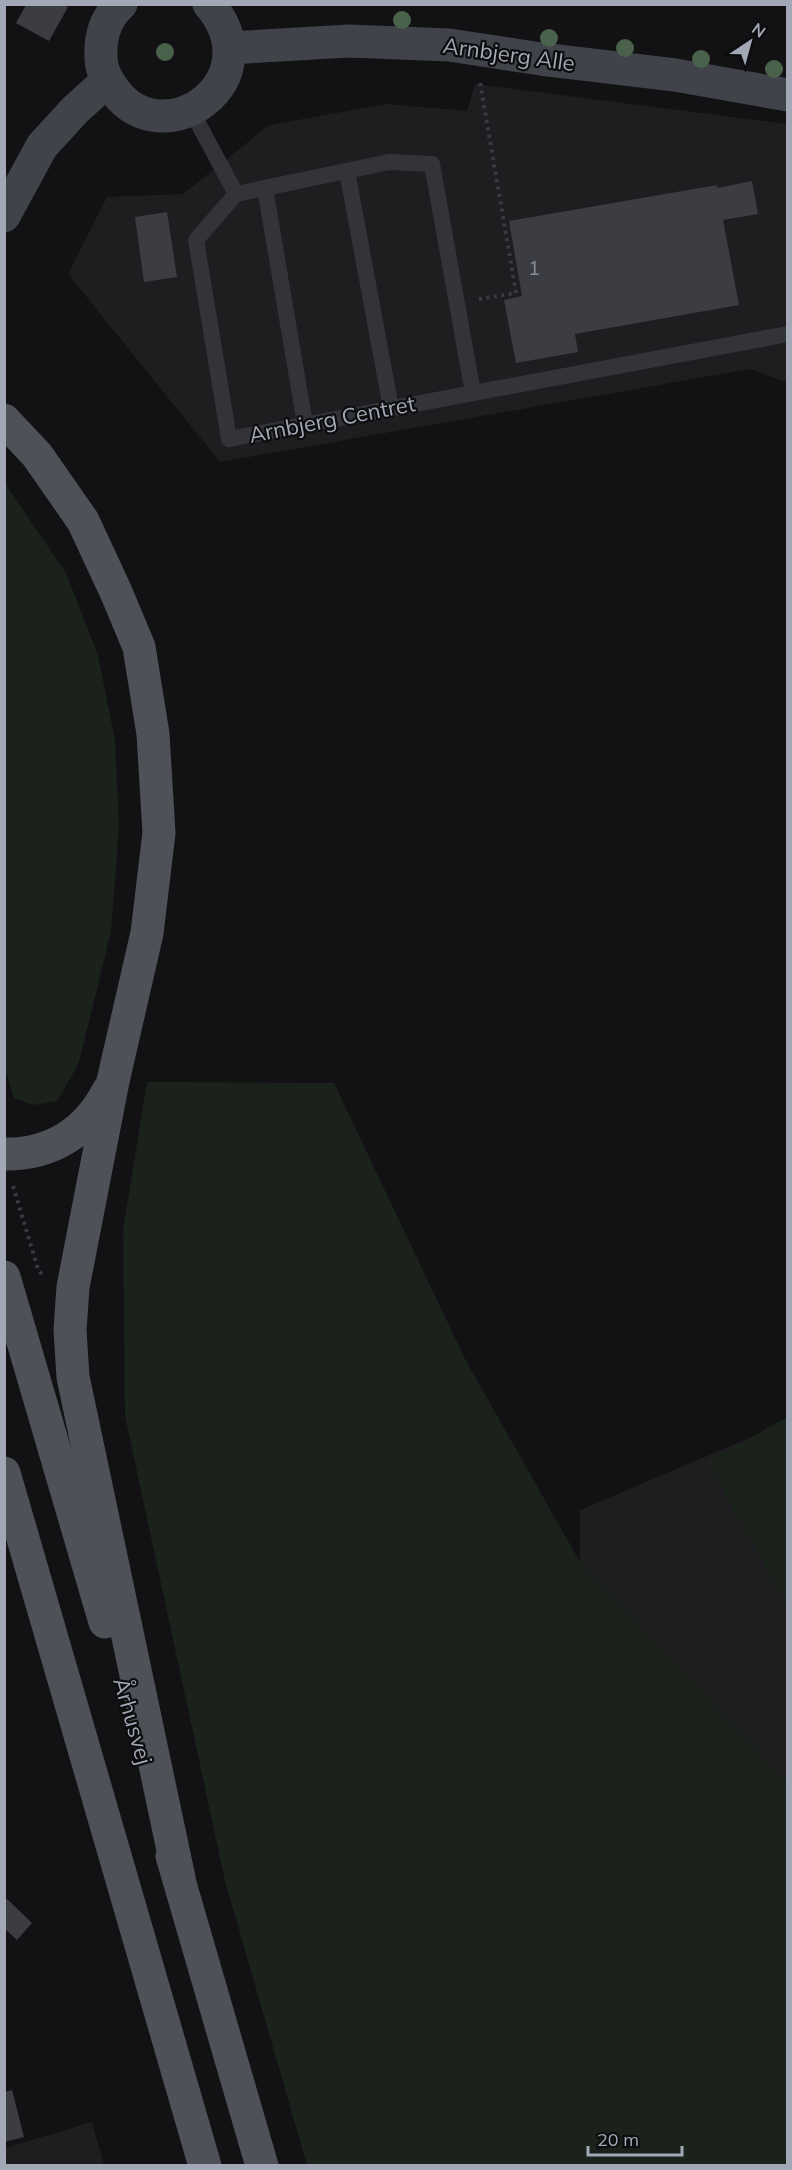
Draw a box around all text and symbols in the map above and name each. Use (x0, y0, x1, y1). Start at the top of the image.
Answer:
north arrow (720, 12, 780, 72)
text: N (748, 18, 770, 42)
street label: Arnbjerg Alle (441, 31, 577, 77)
house number: 1 (528, 255, 540, 280)
street label: Arnbjerg Centret (247, 389, 418, 449)
street label: Århusvej (107, 1674, 159, 1768)
scale bar (588, 2119, 682, 2157)
text: 20 m (597, 2128, 639, 2151)

